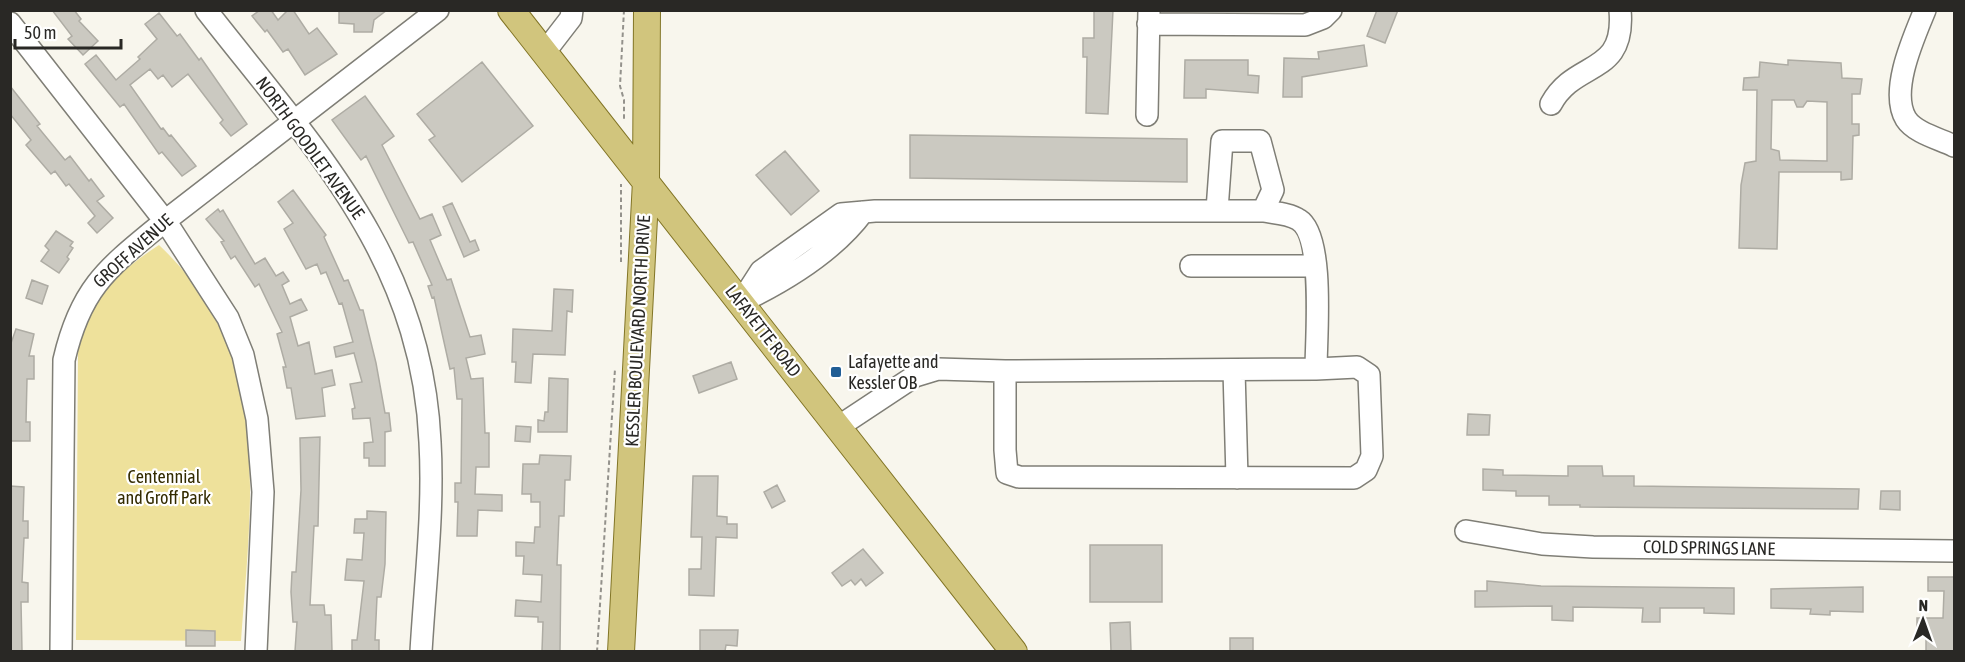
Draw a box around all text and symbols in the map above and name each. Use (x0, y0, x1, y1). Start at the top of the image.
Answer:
scale bar (15, 12, 122, 50)
text: 50 m (24, 22, 56, 43)
street label: NORTH GOODLET AVENUE (252, 73, 369, 223)
street label: GROFF AVENUE (89, 209, 177, 292)
street label: KESSLER BOULEVARD NORTH DRIVE (621, 214, 654, 447)
street label: LAFAYETTE ROAD (721, 281, 806, 381)
place label: Lafayette and Kessler OB (848, 351, 939, 393)
marker: Lafayette and Kessler OB (829, 365, 843, 379)
park label: Centennial and Groff Park (117, 466, 211, 508)
street label: COLD SPRINGS LANE (1643, 536, 1776, 559)
north arrow (1893, 590, 1953, 650)
text: N (1918, 596, 1928, 614)

